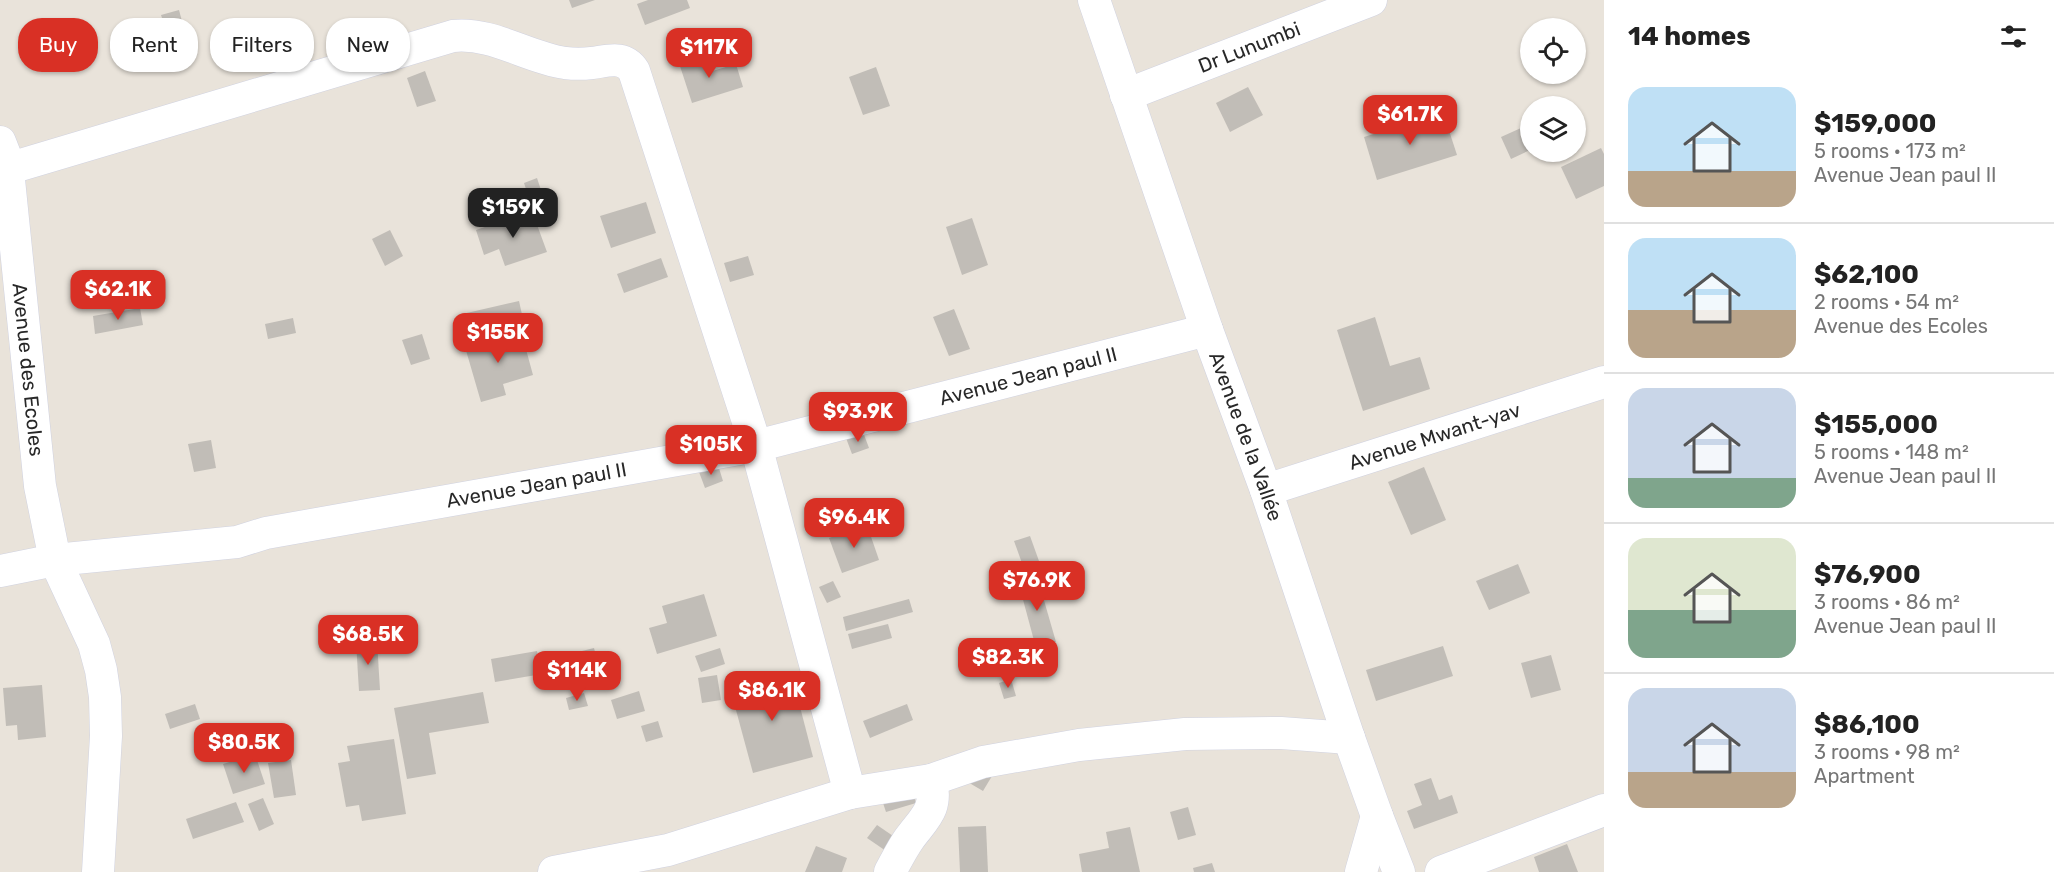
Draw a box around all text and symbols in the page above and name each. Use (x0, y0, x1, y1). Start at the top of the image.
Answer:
street label: Dr Lunumbi (1195, 17, 1304, 78)
chip: Buy (18, 18, 98, 72)
chip: Rent (110, 18, 198, 72)
chip: Filters (210, 18, 314, 72)
chip: New (326, 18, 410, 72)
map controls (1520, 18, 1586, 162)
button: locate (1520, 18, 1586, 84)
icon: filters (1997, 20, 2030, 53)
text: 14 homes (1628, 21, 1751, 52)
pin: $117K (667, 28, 751, 79)
text: $117K (680, 35, 738, 59)
pin: $61.7K (1361, 95, 1459, 146)
button: layers (1520, 96, 1586, 162)
text: $61.7K (1377, 102, 1443, 126)
text: $159,000 (1814, 108, 1937, 139)
icon: home (1676, 111, 1748, 183)
text: 5 rooms · 173 m² (1814, 139, 1966, 163)
text: Avenue Jean paul II (1814, 163, 1997, 187)
pin: $159K (471, 188, 555, 239)
text: $159K (482, 195, 544, 219)
text: $62,100 (1814, 259, 1919, 290)
icon: home (1676, 262, 1748, 334)
pin: $62.1K (69, 270, 167, 321)
text: $62.1K (85, 277, 151, 301)
street label: Avenue des Ecoles (8, 282, 49, 457)
text: 2 rooms · 54 m² (1814, 290, 1959, 314)
pin: $155K (456, 313, 540, 364)
text: Avenue des Ecoles (1814, 314, 1988, 338)
text: $155K (467, 320, 529, 344)
street label: Avenue Jean paul II (937, 342, 1120, 410)
street label: Avenue de la Vallée (1204, 348, 1288, 524)
pin: $93.9K (809, 392, 907, 443)
street label: Avenue Mwant-yav (1346, 397, 1524, 475)
text: $93.9K (823, 399, 893, 423)
text: $155,000 (1814, 409, 1938, 440)
icon: home (1676, 412, 1748, 484)
pin: $105K (669, 425, 753, 476)
text: $105K (679, 432, 743, 456)
text: 5 rooms · 148 m² (1814, 440, 1969, 464)
street label: Avenue Jean paul II (444, 457, 628, 513)
text: Avenue Jean paul II (1814, 464, 1997, 488)
pin: $96.4K (805, 498, 903, 549)
text: $96.4K (818, 505, 890, 529)
text: $76,900 (1814, 559, 1921, 590)
pin: $76.9K (988, 561, 1086, 612)
icon: home (1676, 562, 1748, 634)
text: $76.9K (1003, 568, 1071, 592)
text: 3 rooms · 86 m² (1814, 590, 1960, 614)
text: Avenue Jean paul II (1814, 614, 1997, 638)
pin: $68.5K (319, 615, 417, 666)
text: $68.5K (332, 622, 404, 646)
pin: $82.3K (959, 638, 1057, 689)
text: $82.3K (972, 645, 1044, 669)
pin: $114K (535, 651, 619, 702)
text: $114K (547, 658, 607, 682)
pin: $86.1K (723, 671, 821, 722)
text: $86.1K (738, 678, 806, 702)
text: $86,100 (1814, 709, 1920, 740)
icon: home (1676, 712, 1748, 784)
pin: $80.5K (195, 723, 293, 774)
text: $80.5K (208, 730, 280, 754)
text: 3 rooms · 98 m² (1814, 740, 1960, 764)
text: Apartment (1814, 764, 1915, 788)

